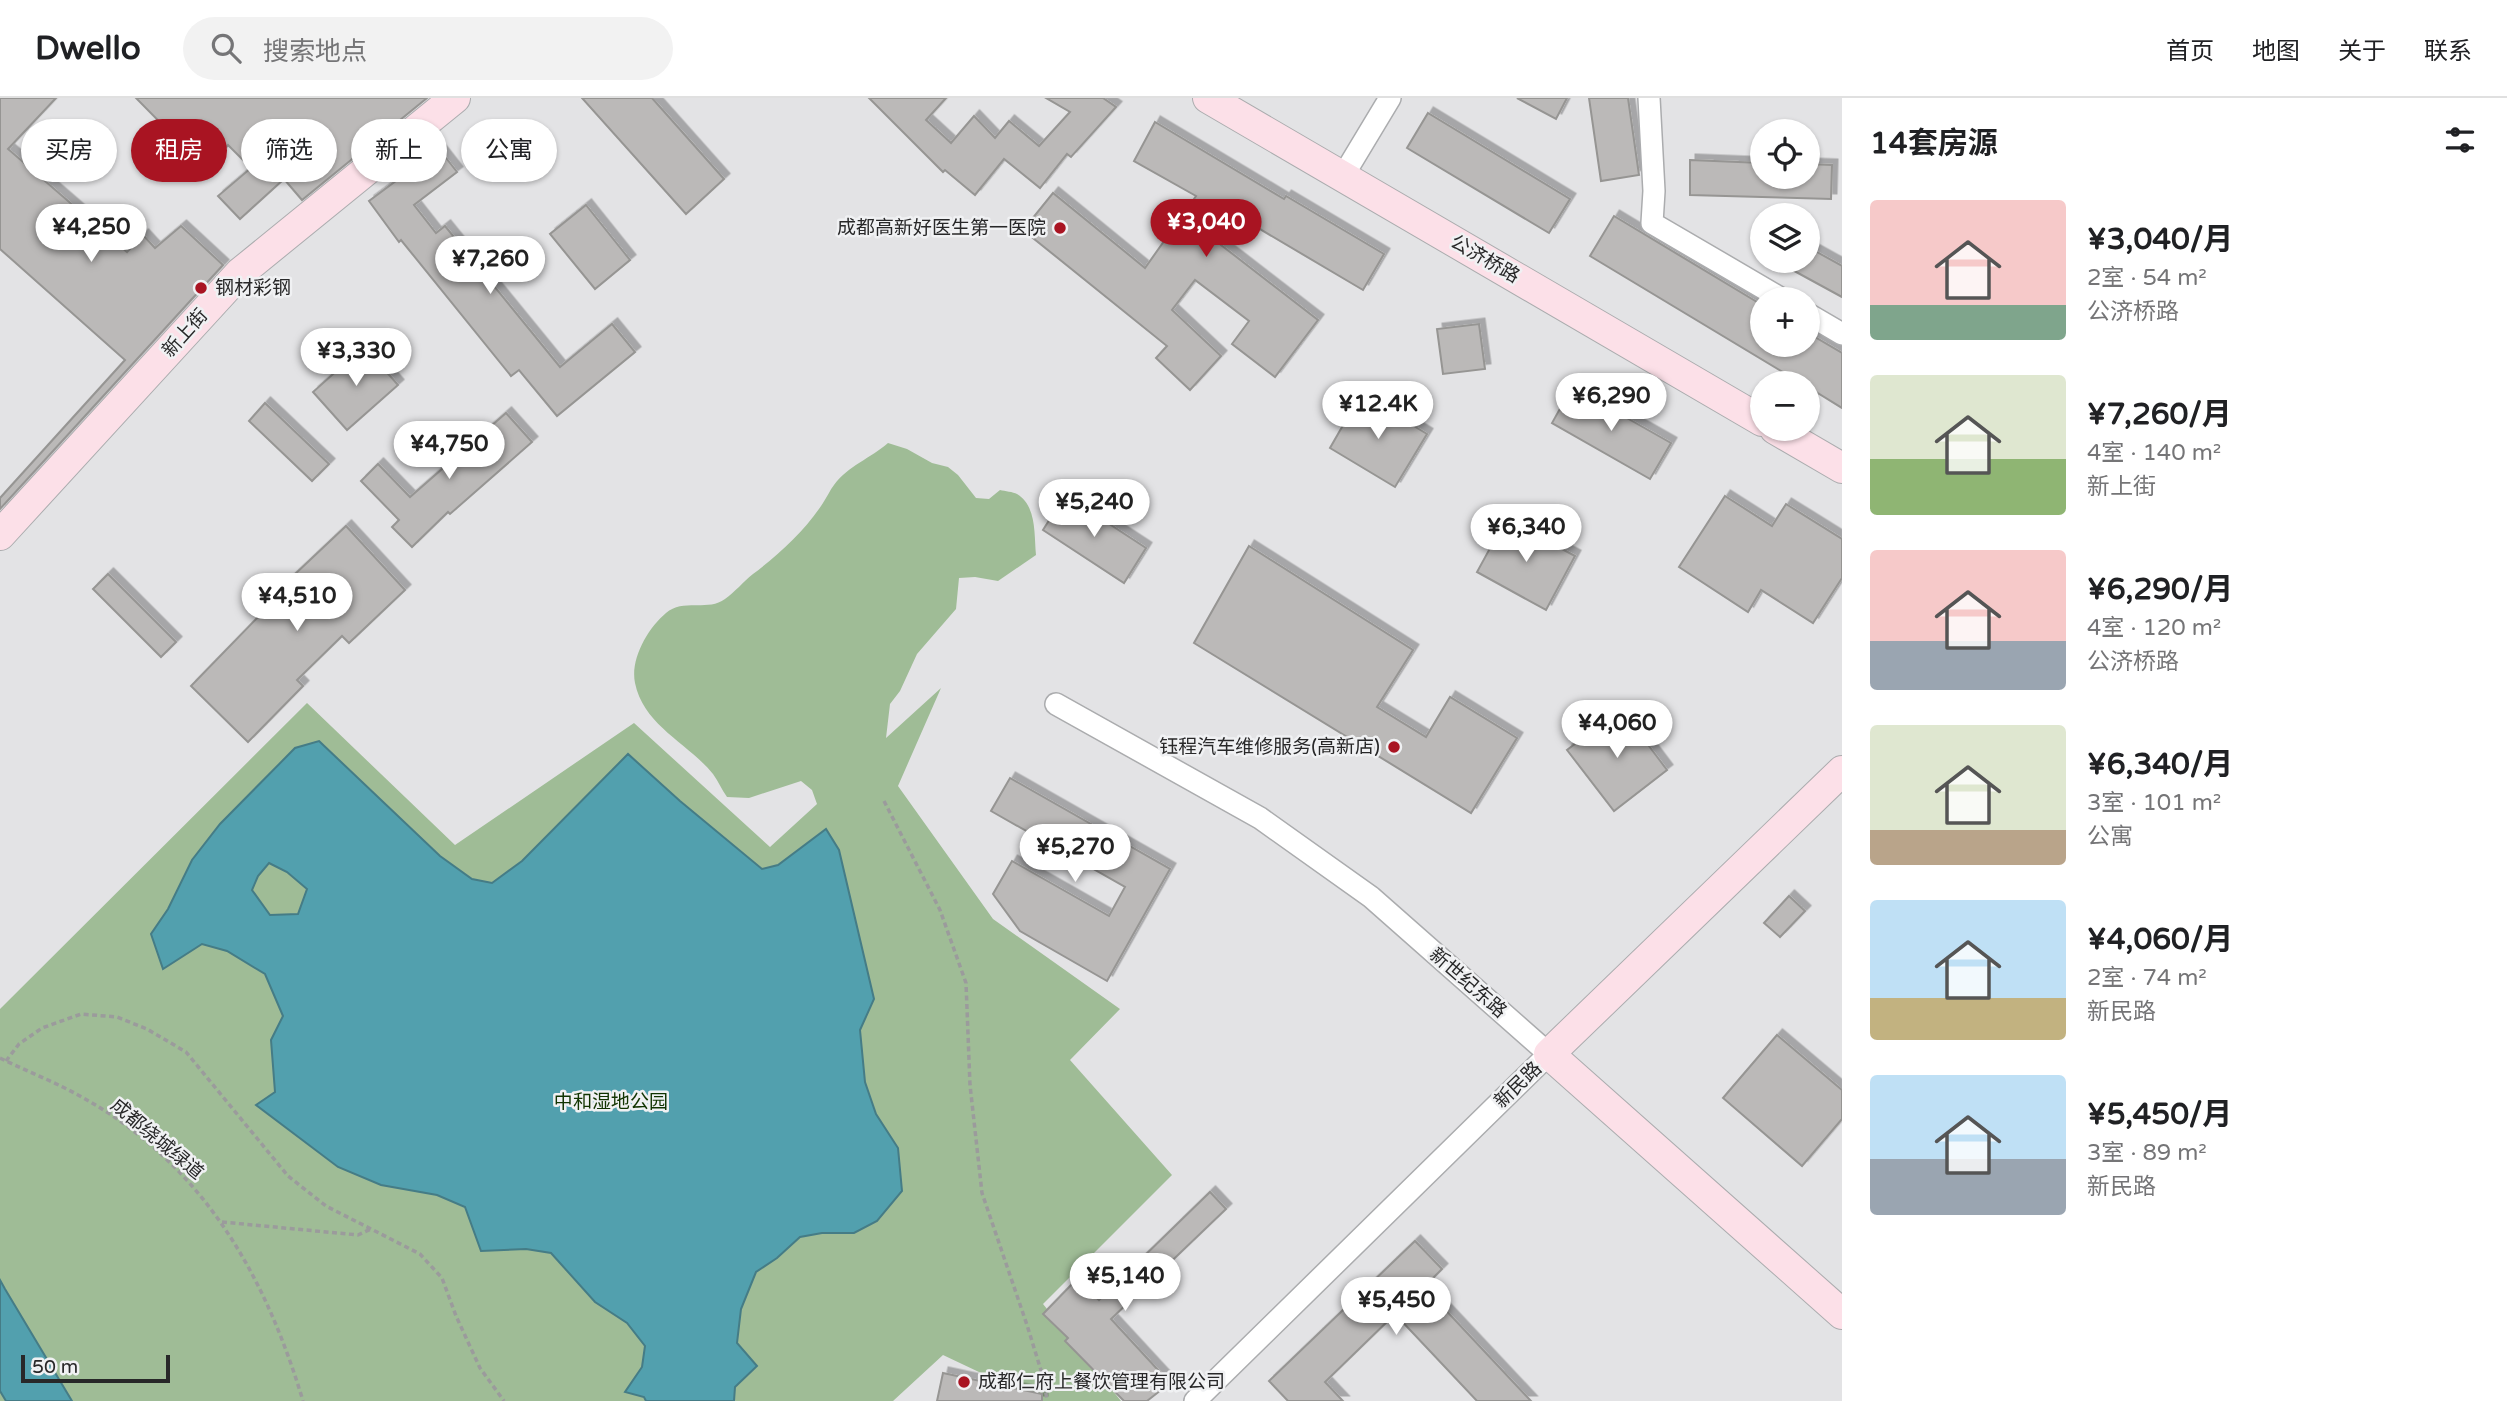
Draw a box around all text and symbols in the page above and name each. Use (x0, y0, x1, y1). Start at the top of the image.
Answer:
search box (183, 17, 673, 80)
text: Dwello (35, 29, 141, 68)
icon: search (207, 29, 245, 67)
text: 搜索地点 (263, 36, 367, 67)
text: 首页 (2166, 37, 2214, 66)
text: 地图 (2252, 37, 2300, 66)
text: 关于 (2338, 37, 2386, 66)
text: 联系 (2424, 37, 2472, 66)
chip: 买房 (21, 119, 117, 182)
chip: 租房 (131, 119, 227, 182)
chip: 筛选 (241, 119, 337, 182)
chip: 新上 (351, 119, 447, 182)
chip: 公寓 (461, 119, 557, 182)
map controls (1750, 119, 1820, 441)
button: locate (1750, 119, 1820, 189)
icon: filters (2441, 121, 2479, 159)
text: 14套房源 (1870, 125, 1998, 162)
pin: ¥3,040 (1149, 200, 1263, 259)
button: layers (1750, 203, 1820, 273)
pin: ¥4,250 (34, 204, 148, 264)
text: ¥3,040 (1167, 208, 1245, 236)
text: ¥4,250 (52, 213, 130, 241)
place label: 成都高新好医生第一医院 (837, 217, 1046, 239)
marker: 成都高新好医生第一医院 (1052, 220, 1068, 236)
text: ¥3,040/月 (2087, 221, 2233, 258)
icon: home (1926, 228, 2010, 312)
street label: 公济桥路 (1447, 230, 1523, 288)
pin: ¥7,260 (433, 236, 547, 296)
text: ¥7,260 (451, 245, 529, 273)
text: 2室 · 54 m² (2087, 264, 2207, 292)
place label: 钢材彩钢 (215, 277, 291, 299)
marker: 钢材彩钢 (193, 280, 209, 296)
button: + (1750, 287, 1820, 357)
text: 公济桥路 (2087, 298, 2179, 326)
street label: 新上街 (158, 304, 212, 362)
pin: ¥3,330 (299, 328, 413, 388)
text: ¥3,330 (317, 337, 395, 365)
button: − (1750, 371, 1820, 441)
pin: ¥6,290 (1554, 374, 1668, 433)
pin: ¥12.4K (1321, 382, 1435, 441)
text: ¥6,290 (1572, 382, 1650, 410)
text: ¥12.4K (1338, 390, 1418, 418)
text: ¥7,260/月 (2087, 396, 2232, 433)
icon: home (1926, 403, 2010, 487)
pin: ¥4,750 (392, 422, 506, 481)
text: ¥4,750 (410, 430, 488, 458)
text: 4室 · 140 m² (2087, 439, 2221, 467)
text: 新上街 (2087, 473, 2156, 501)
pin: ¥5,240 (1037, 480, 1151, 539)
text: ¥5,240 (1055, 488, 1133, 516)
pin: ¥6,340 (1469, 504, 1583, 564)
text: ¥6,340 (1487, 513, 1565, 541)
text: ¥6,290/月 (2087, 571, 2233, 608)
pin: ¥4,510 (240, 574, 354, 633)
icon: home (1926, 578, 2010, 662)
text: ¥4,510 (258, 582, 336, 610)
text: 4室 · 120 m² (2087, 614, 2221, 642)
text: 公济桥路 (2087, 648, 2179, 676)
pin: ¥4,060 (1560, 700, 1674, 760)
text: ¥4,060 (1578, 709, 1656, 737)
place label: 钰程汽车维修服务(高新店) (1159, 736, 1380, 758)
marker: 钰程汽车维修服务(高新店) (1386, 739, 1402, 755)
text: ¥6,340/月 (2087, 746, 2233, 783)
icon: home (1926, 753, 2010, 837)
text: 3室 · 101 m² (2087, 789, 2221, 817)
text: 公寓 (2087, 823, 2133, 851)
pin: ¥5,270 (1018, 824, 1132, 884)
text: ¥5,270 (1036, 833, 1114, 861)
text: ¥4,060/月 (2087, 921, 2233, 958)
icon: home (1926, 928, 2010, 1012)
street label: 新世纪东路 (1425, 944, 1511, 1022)
text: 2室 · 74 m² (2087, 964, 2207, 992)
text: 新民路 (2087, 998, 2156, 1026)
street label: 新民路 (1490, 1057, 1546, 1113)
park label: 中和湿地公园 (554, 1091, 668, 1113)
street label: 成都绕城绿道 (106, 1094, 208, 1184)
text: ¥5,450/月 (2087, 1096, 2232, 1133)
icon: home (1926, 1103, 2010, 1187)
text: 3室 · 89 m² (2087, 1139, 2207, 1167)
text: 新民路 (2087, 1173, 2156, 1201)
pin: ¥5,140 (1068, 1254, 1182, 1313)
text: ¥5,140 (1086, 1262, 1164, 1290)
pin: ¥5,450 (1339, 1278, 1453, 1337)
text: ¥5,450 (1357, 1286, 1435, 1314)
scale bar (21, 1352, 170, 1384)
text: 50 m (32, 1356, 78, 1378)
place label: 成都仁府上餐饮管理有限公司 (978, 1371, 1225, 1393)
marker: 成都仁府上餐饮管理有限公司 (956, 1374, 972, 1390)

